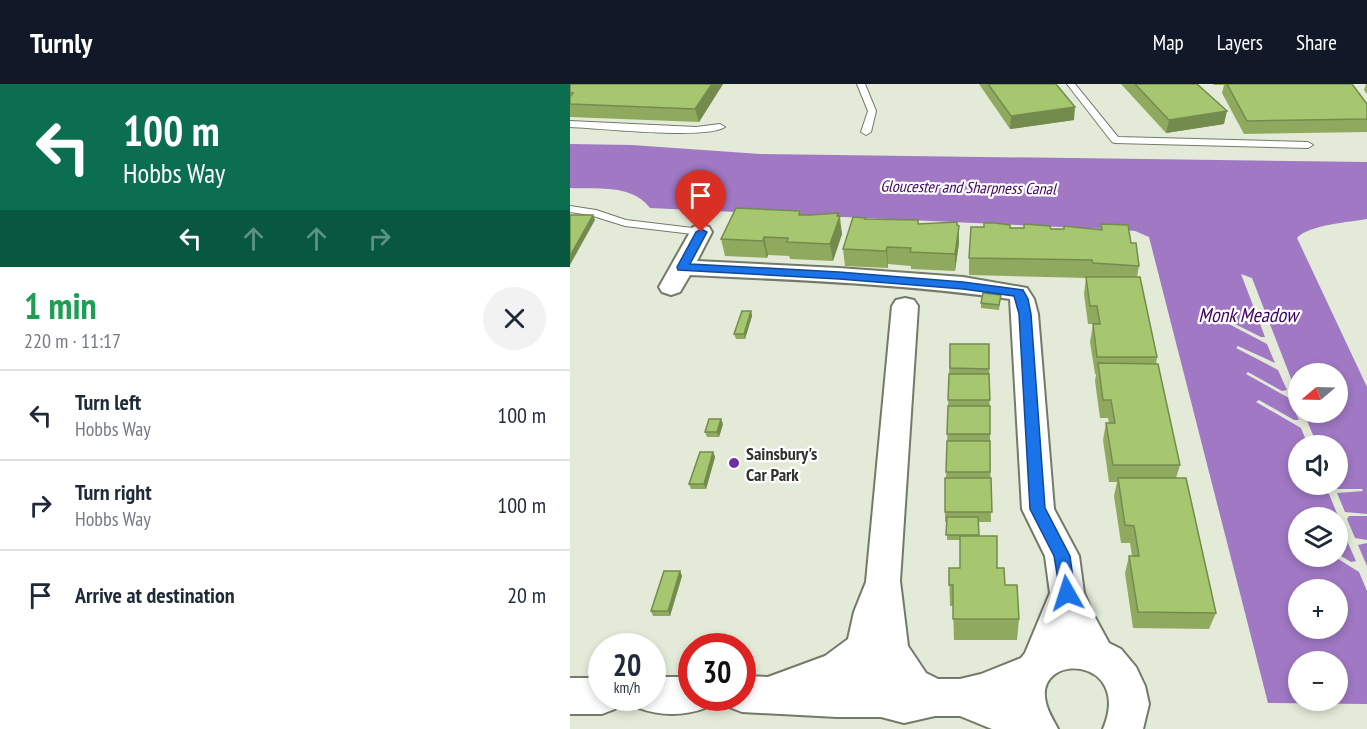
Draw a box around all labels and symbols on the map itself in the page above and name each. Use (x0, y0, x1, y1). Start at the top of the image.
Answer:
pin (675, 170, 726, 232)
water label: Gloucester and Sharpness Canal (880, 175, 1057, 199)
water label: Monk Meadow (1198, 302, 1301, 328)
north arrow (1288, 363, 1348, 423)
place label: Sainsbury's Car Park (746, 442, 817, 486)
marker: Sainsbury's Car Park (727, 456, 741, 470)
position arrow (1035, 561, 1099, 625)
speed limit sign: 30 (678, 633, 756, 711)

